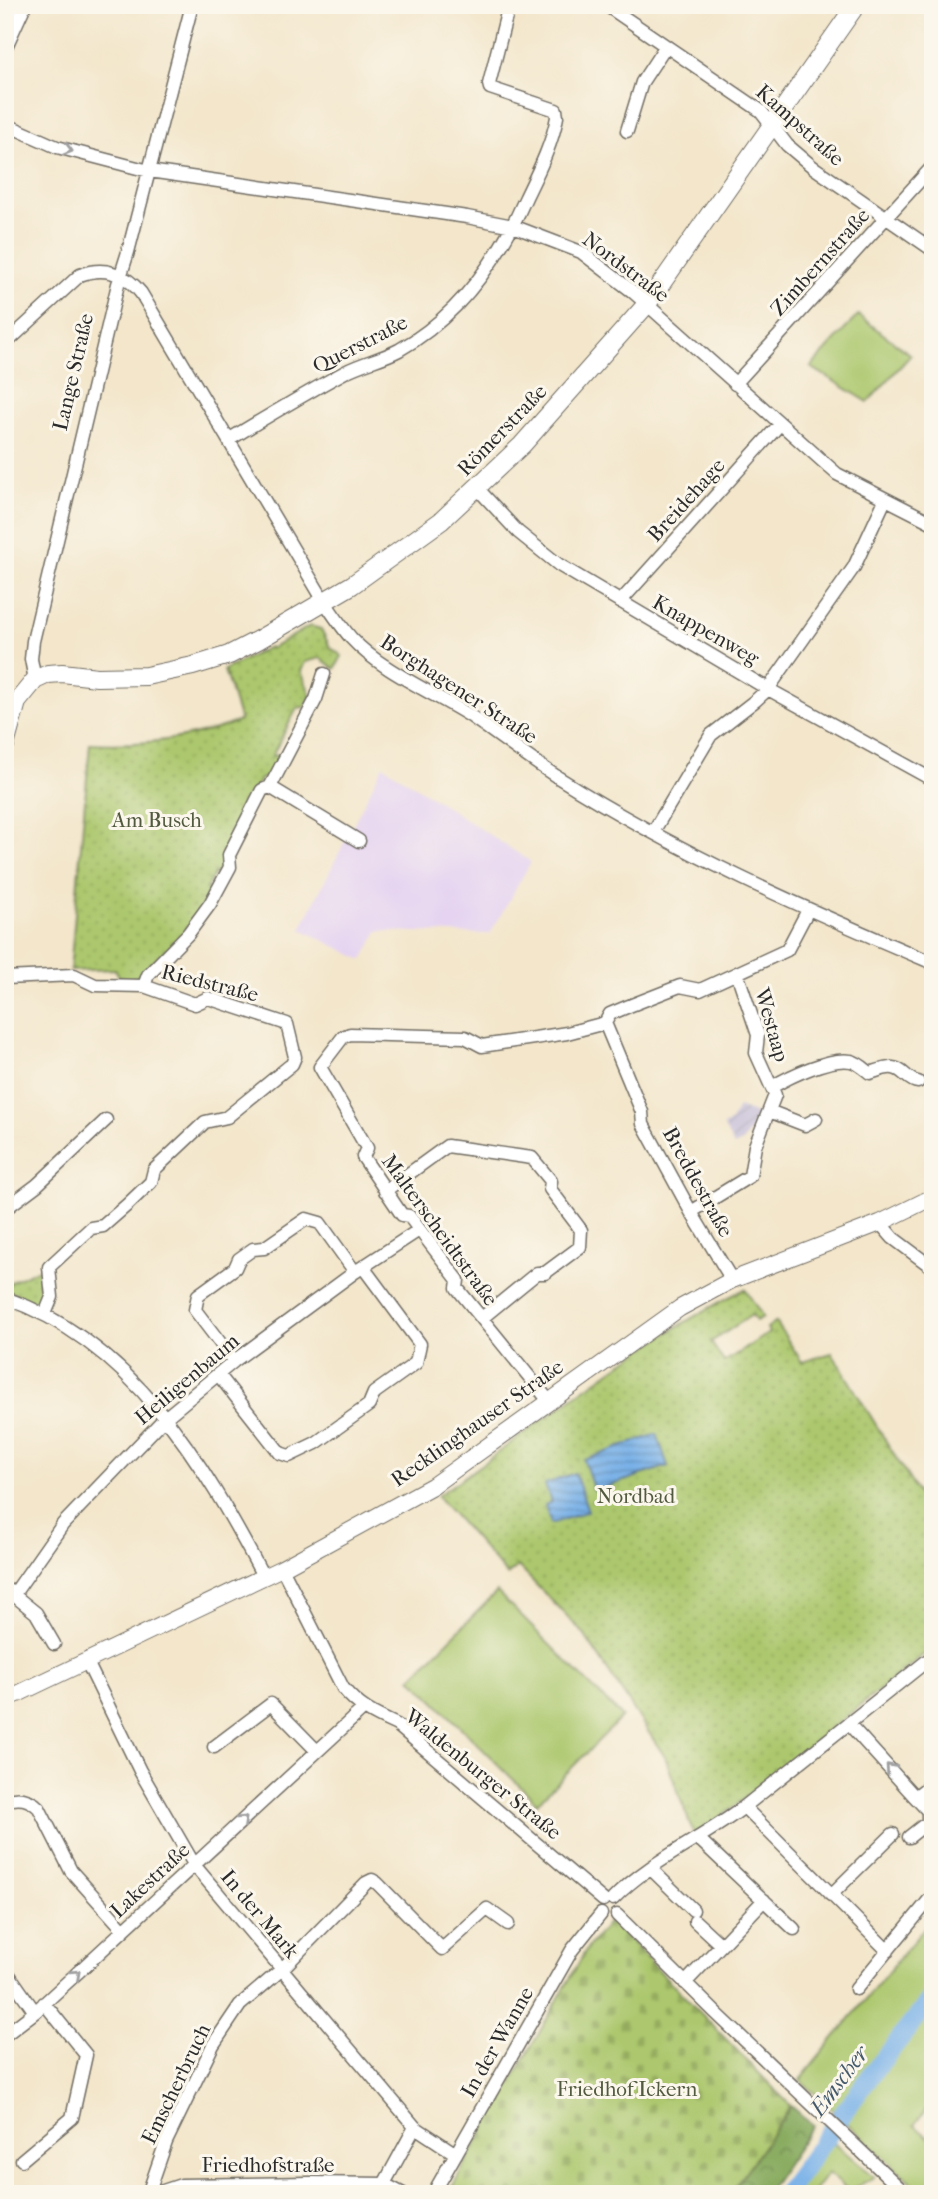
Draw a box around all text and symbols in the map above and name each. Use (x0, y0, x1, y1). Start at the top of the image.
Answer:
street label: Kampstraße (751, 79, 849, 171)
one-way arrow (62, 142, 74, 156)
street label: Zimbernstraße (766, 203, 874, 321)
street label: Nordstraße (578, 227, 674, 307)
street label: Querstraße (309, 310, 411, 378)
street label: Lange Straße (48, 311, 98, 433)
street label: Römerstraße (452, 379, 552, 481)
street label: Breidehage (642, 453, 730, 547)
street label: Knappenweg (648, 590, 764, 671)
street label: Borghagener Straße (376, 629, 542, 749)
park label: Am Busch (111, 808, 202, 832)
street label: Riedstraße (159, 959, 261, 1007)
street label: Westaap (750, 984, 794, 1065)
street label: Breddestraße (658, 1123, 738, 1241)
street label: Malterscheidtstraße (377, 1150, 503, 1310)
street label: Heiligenbaum (130, 1328, 244, 1430)
street label: Recklinghauser Straße (386, 1354, 568, 1492)
park label: Nordbad (597, 1484, 676, 1508)
street label: Waldenburger Straße (399, 1703, 566, 1844)
one-way arrow (885, 1763, 898, 1776)
one-way arrow (235, 1816, 248, 1829)
street label: Lakestraße (106, 1837, 194, 1923)
street label: In der Mark (216, 1865, 304, 1963)
one-way arrow (68, 1970, 81, 1983)
street label: In der Wanne (456, 1982, 538, 2102)
street label: Emscherbruch (137, 2020, 216, 2148)
water label: Emscher (803, 2039, 875, 2123)
park label: Friedhof Ickern (557, 2077, 697, 2101)
street label: Friedhofstraße (202, 2153, 334, 2177)

